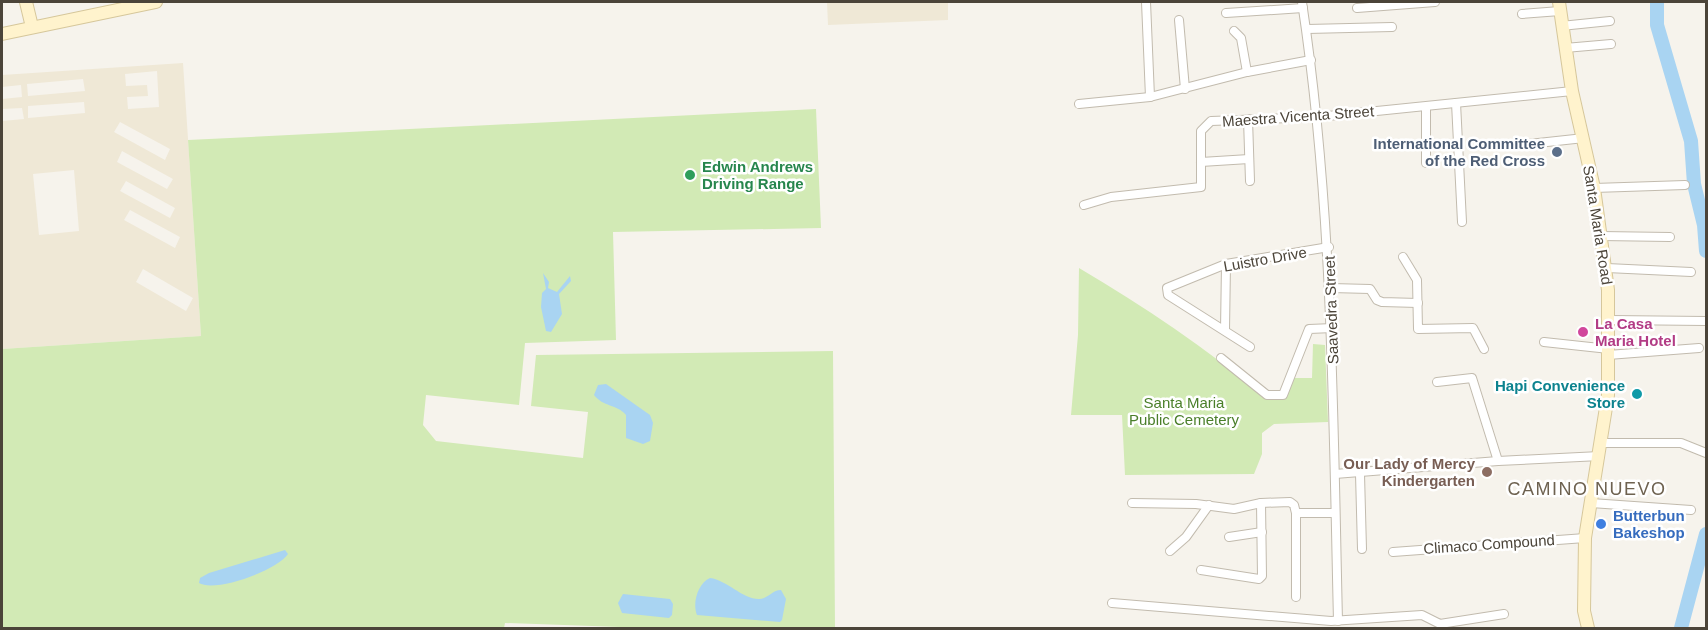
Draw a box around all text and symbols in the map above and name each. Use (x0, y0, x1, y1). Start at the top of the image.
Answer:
street label: Maestra Vicenta Street (1221, 102, 1375, 130)
place label: International Committee of the Red Cross (1373, 135, 1545, 169)
marker: International Committee of the Red Cross (1550, 145, 1564, 159)
place label: Edwin Andrews Driving Range (702, 158, 813, 192)
street label: Santa Maria Road (1580, 164, 1616, 286)
marker: Edwin Andrews Driving Range (683, 168, 697, 182)
street label: Luistro Drive (1222, 243, 1308, 275)
street label: Saavedra Street (1321, 255, 1341, 364)
place label: La Casa Maria Hotel (1595, 315, 1676, 349)
marker: La Casa Maria Hotel (1576, 325, 1590, 339)
place label: Hapi Convenience Store (1495, 377, 1625, 411)
marker: Hapi Convenience Store (1630, 387, 1644, 401)
park label: Santa Maria Public Cemetery (1129, 394, 1240, 428)
place label: Our Lady of Mercy Kindergarten (1343, 455, 1476, 489)
marker: Our Lady of Mercy Kindergarten (1480, 465, 1494, 479)
district label: CAMINO NUEVO (1507, 479, 1667, 499)
place label: Butterbun Bakeshop (1613, 507, 1685, 541)
marker: Butterbun Bakeshop (1594, 517, 1608, 531)
street label: Climaco Compound (1423, 531, 1555, 557)

